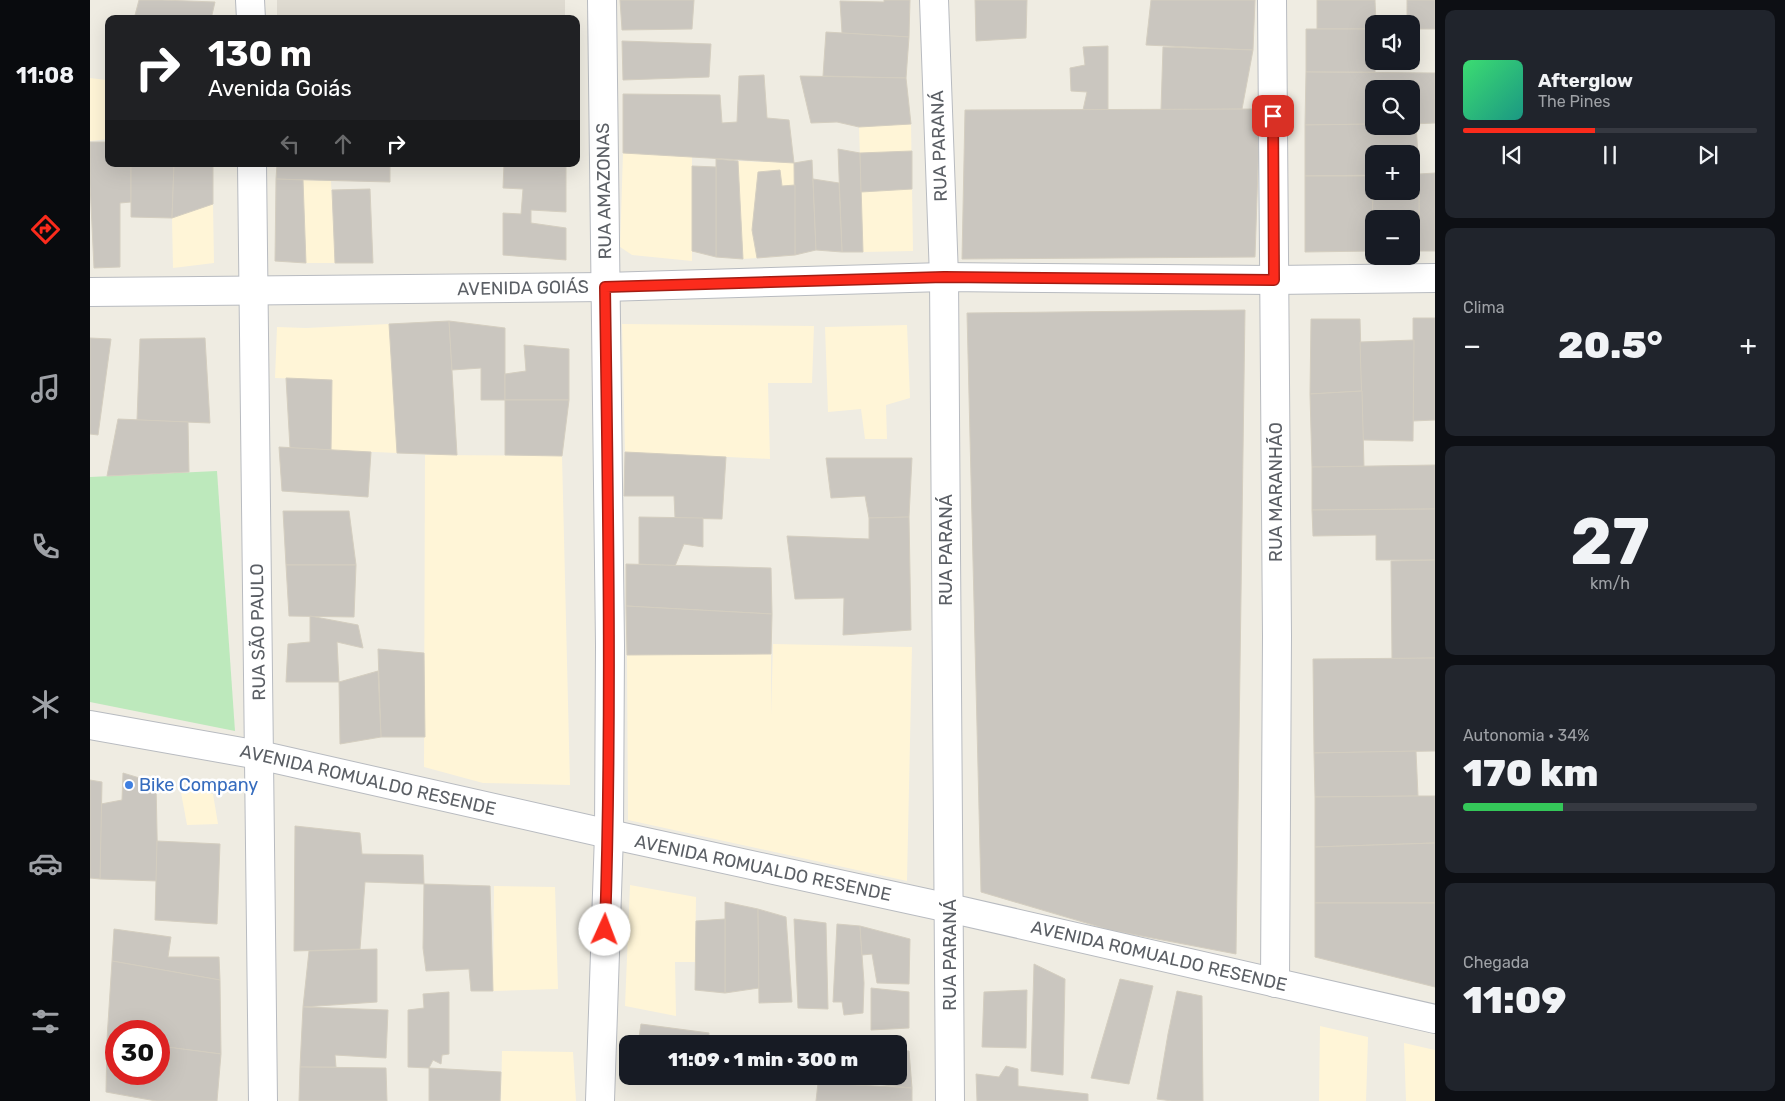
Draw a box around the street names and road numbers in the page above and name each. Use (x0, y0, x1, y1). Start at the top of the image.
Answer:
street label: RUA PARANÁ (926, 90, 952, 202)
street label: RUA AMAZONAS (592, 123, 616, 259)
street label: AVENIDA GOIÁS (457, 276, 589, 300)
street label: RUA MARANHÃO (1265, 422, 1287, 562)
street label: RUA PARANÁ (935, 494, 957, 606)
street label: RUA SÃO PAULO (246, 563, 270, 701)
street label: AVENIDA ROMUALDO RESENDE (238, 740, 498, 820)
street label: AVENIDA ROMUALDO RESENDE (633, 830, 893, 906)
street label: RUA PARANÁ (939, 899, 961, 1011)
street label: AVENIDA ROMUALDO RESENDE (1029, 916, 1289, 996)

